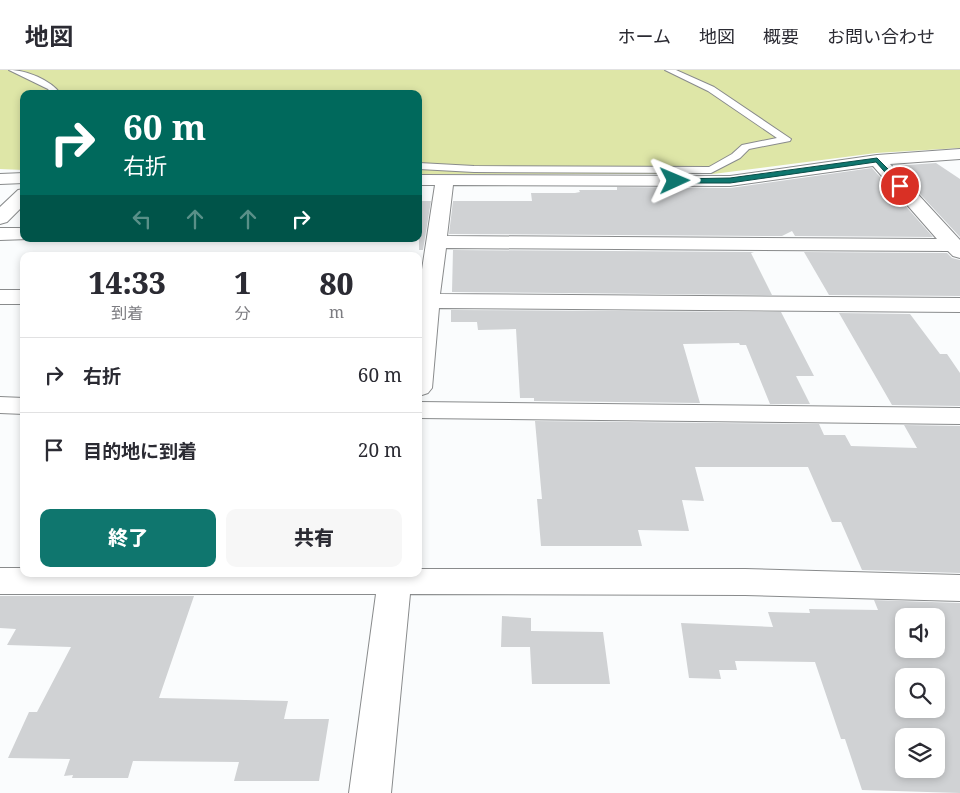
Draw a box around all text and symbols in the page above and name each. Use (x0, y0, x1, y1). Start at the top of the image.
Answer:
text: 地図 (25, 19, 73, 52)
text: ホーム (618, 24, 671, 48)
text: 地図 (699, 24, 735, 48)
text: 概要 (763, 24, 799, 48)
text: お問い合わせ (827, 24, 935, 48)
text: 60 m (123, 103, 206, 150)
icon: right (40, 110, 105, 175)
text: 右折 (123, 150, 167, 180)
position arrow (648, 154, 700, 206)
pin (879, 165, 921, 207)
icon: arrive (886, 172, 914, 200)
icon: left (128, 205, 156, 233)
icon: ahead (181, 205, 209, 233)
icon: ahead (234, 205, 262, 233)
icon: right (287, 205, 315, 233)
text: 14:33 (88, 262, 166, 303)
text: 1 (234, 262, 251, 303)
text: 80 (320, 263, 354, 304)
text: m (329, 301, 344, 323)
text: 到着 (111, 302, 143, 324)
text: 分 (235, 302, 251, 324)
icon: right (40, 361, 68, 389)
text: 60 m (358, 362, 402, 388)
text: 右折 (83, 363, 121, 389)
icon: arrive (40, 436, 68, 464)
text: 20 m (358, 437, 402, 463)
text: 目的地に到着 (83, 438, 197, 464)
button: 終了 (40, 509, 216, 567)
button: 共有 (226, 509, 402, 567)
map controls (895, 608, 945, 778)
button: sound (895, 608, 945, 658)
button: search (895, 668, 945, 718)
button: layers (895, 728, 945, 778)

